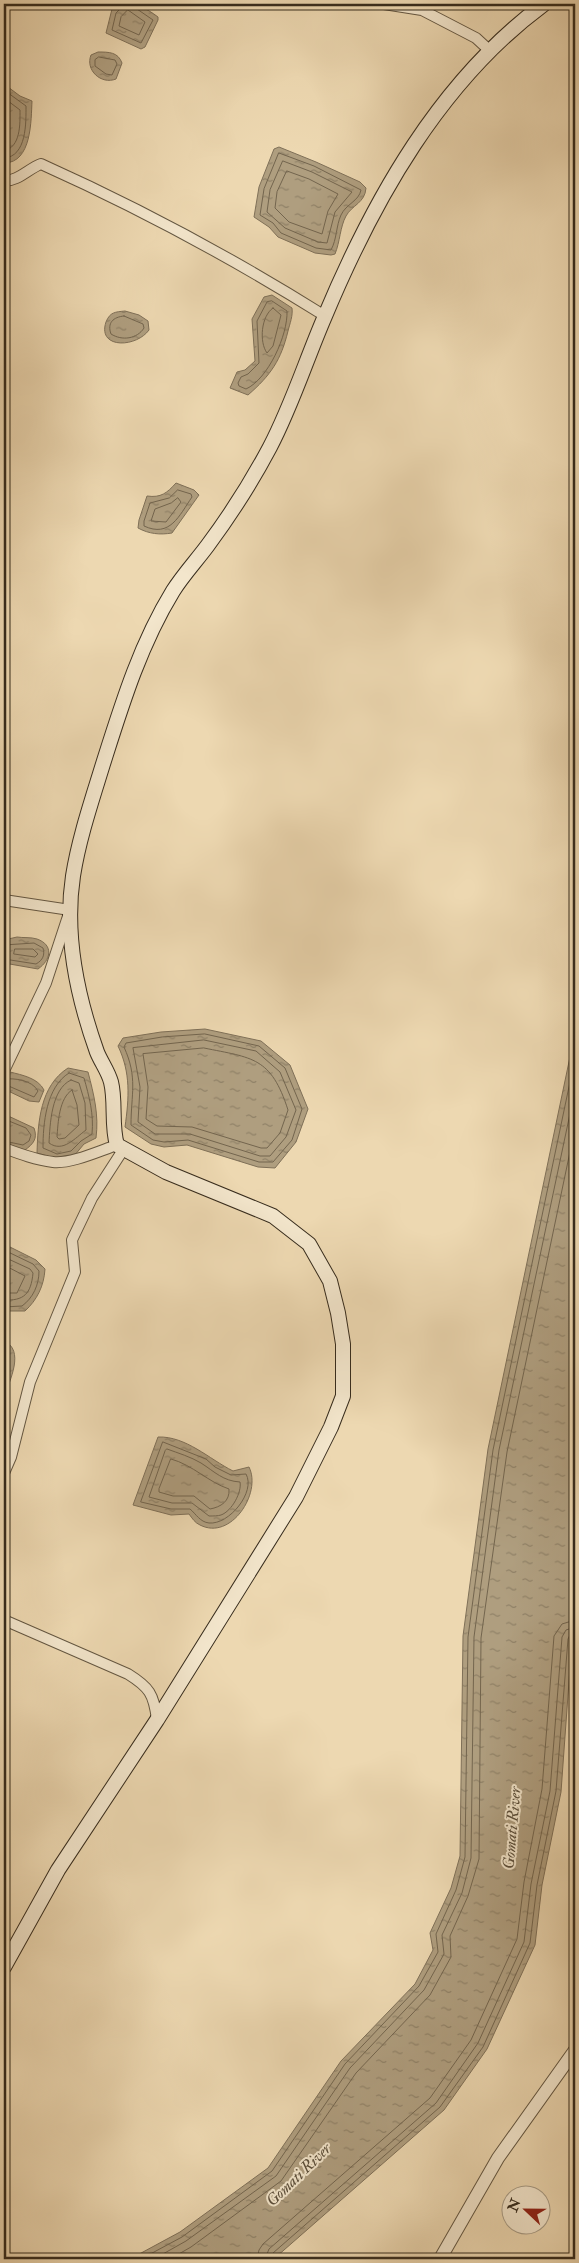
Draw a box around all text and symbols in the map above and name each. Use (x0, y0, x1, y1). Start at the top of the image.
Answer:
water label: Gomati River (498, 1785, 526, 1870)
water label: Gomati River (262, 2138, 336, 2211)
north arrow (502, 2186, 552, 2236)
text: N (504, 2196, 525, 2215)

